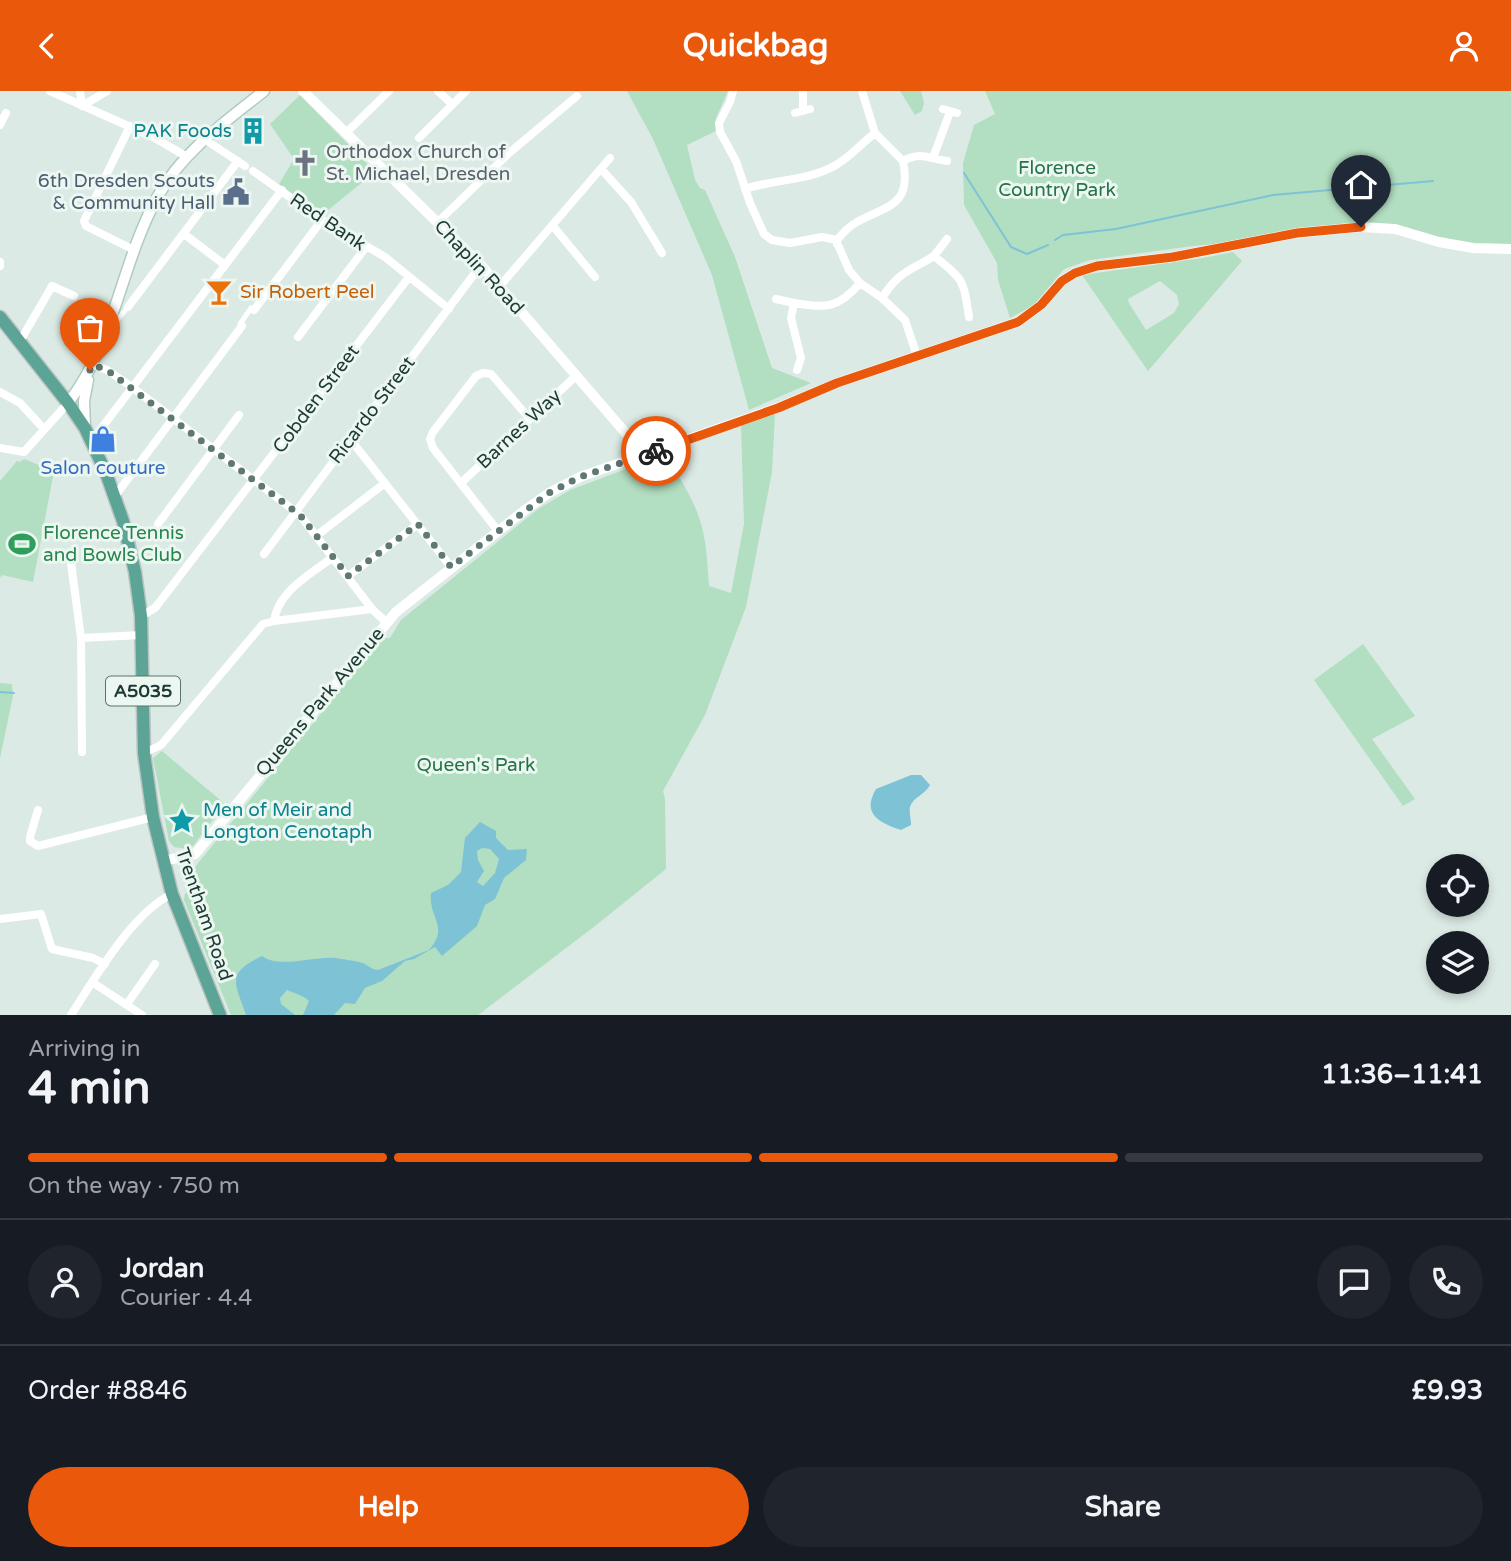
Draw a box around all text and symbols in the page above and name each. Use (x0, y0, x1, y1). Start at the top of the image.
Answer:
icon: back (28, 27, 66, 65)
text: Quickbag (682, 27, 829, 65)
icon: person (1445, 27, 1483, 65)
building icon: PAK Foods (238, 116, 268, 146)
place label: PAK Foods (133, 120, 232, 142)
place label: Orthodox Church of St. Michael, Dresden (326, 141, 510, 185)
church icon: Orthodox Church of St. Michael, Dresden (290, 148, 320, 178)
pin (1331, 155, 1391, 227)
park label: Florence Country Park (998, 157, 1116, 201)
icon: home (1342, 166, 1380, 204)
place label: 6th Dresden Scouts & Community Hall (38, 170, 215, 214)
public building icon: 6th Dresden Scouts & Community Hall (221, 177, 251, 207)
street label: Red Bank (286, 189, 370, 255)
street label: Chaplin Road (430, 215, 528, 319)
bar icon: Sir Robert Peel (204, 277, 234, 307)
place label: Sir Robert Peel (240, 281, 375, 303)
pin (60, 298, 120, 370)
icon: bag (71, 309, 109, 347)
street label: Cobden Street (268, 340, 364, 458)
street label: Ricardo Street (324, 352, 420, 468)
street label: Barnes Way (472, 385, 566, 473)
courier (621, 416, 691, 486)
shop icon: Salon couture (88, 424, 118, 454)
icon: bike (637, 432, 675, 470)
place label: Salon couture (41, 457, 165, 479)
place label: Florence Tennis and Bowls Club (43, 522, 184, 566)
sports icon: Florence Tennis and Bowls Club (7, 529, 37, 559)
street label: Queens Park Avenue (251, 623, 389, 781)
road number: A5035 (106, 677, 180, 705)
park label: Queen's Park (417, 754, 535, 776)
place label: Men of Meir and Longton Cenotaph (203, 799, 372, 843)
place icon: Men of Meir and Longton Cenotaph (167, 806, 197, 836)
street label: Trentham Road (171, 845, 237, 983)
map controls (1426, 854, 1489, 994)
button: locate (1426, 854, 1489, 917)
button: layers (1426, 931, 1489, 994)
text: Arriving in (28, 1035, 141, 1063)
text: 11:36–11:41 (1321, 1059, 1483, 1090)
text: 4 min (28, 1061, 151, 1116)
text: On the way · 750 m (28, 1172, 240, 1200)
button: person (28, 1245, 102, 1319)
button: chat (1317, 1245, 1391, 1319)
button: phone (1409, 1245, 1483, 1319)
text: Jordan (120, 1253, 204, 1284)
text: Courier · 4.4 (120, 1284, 252, 1312)
text: Order #8846 (28, 1375, 188, 1406)
text: £9.93 (1412, 1375, 1483, 1406)
button: Help (28, 1467, 749, 1547)
button: Share (763, 1467, 1483, 1547)

